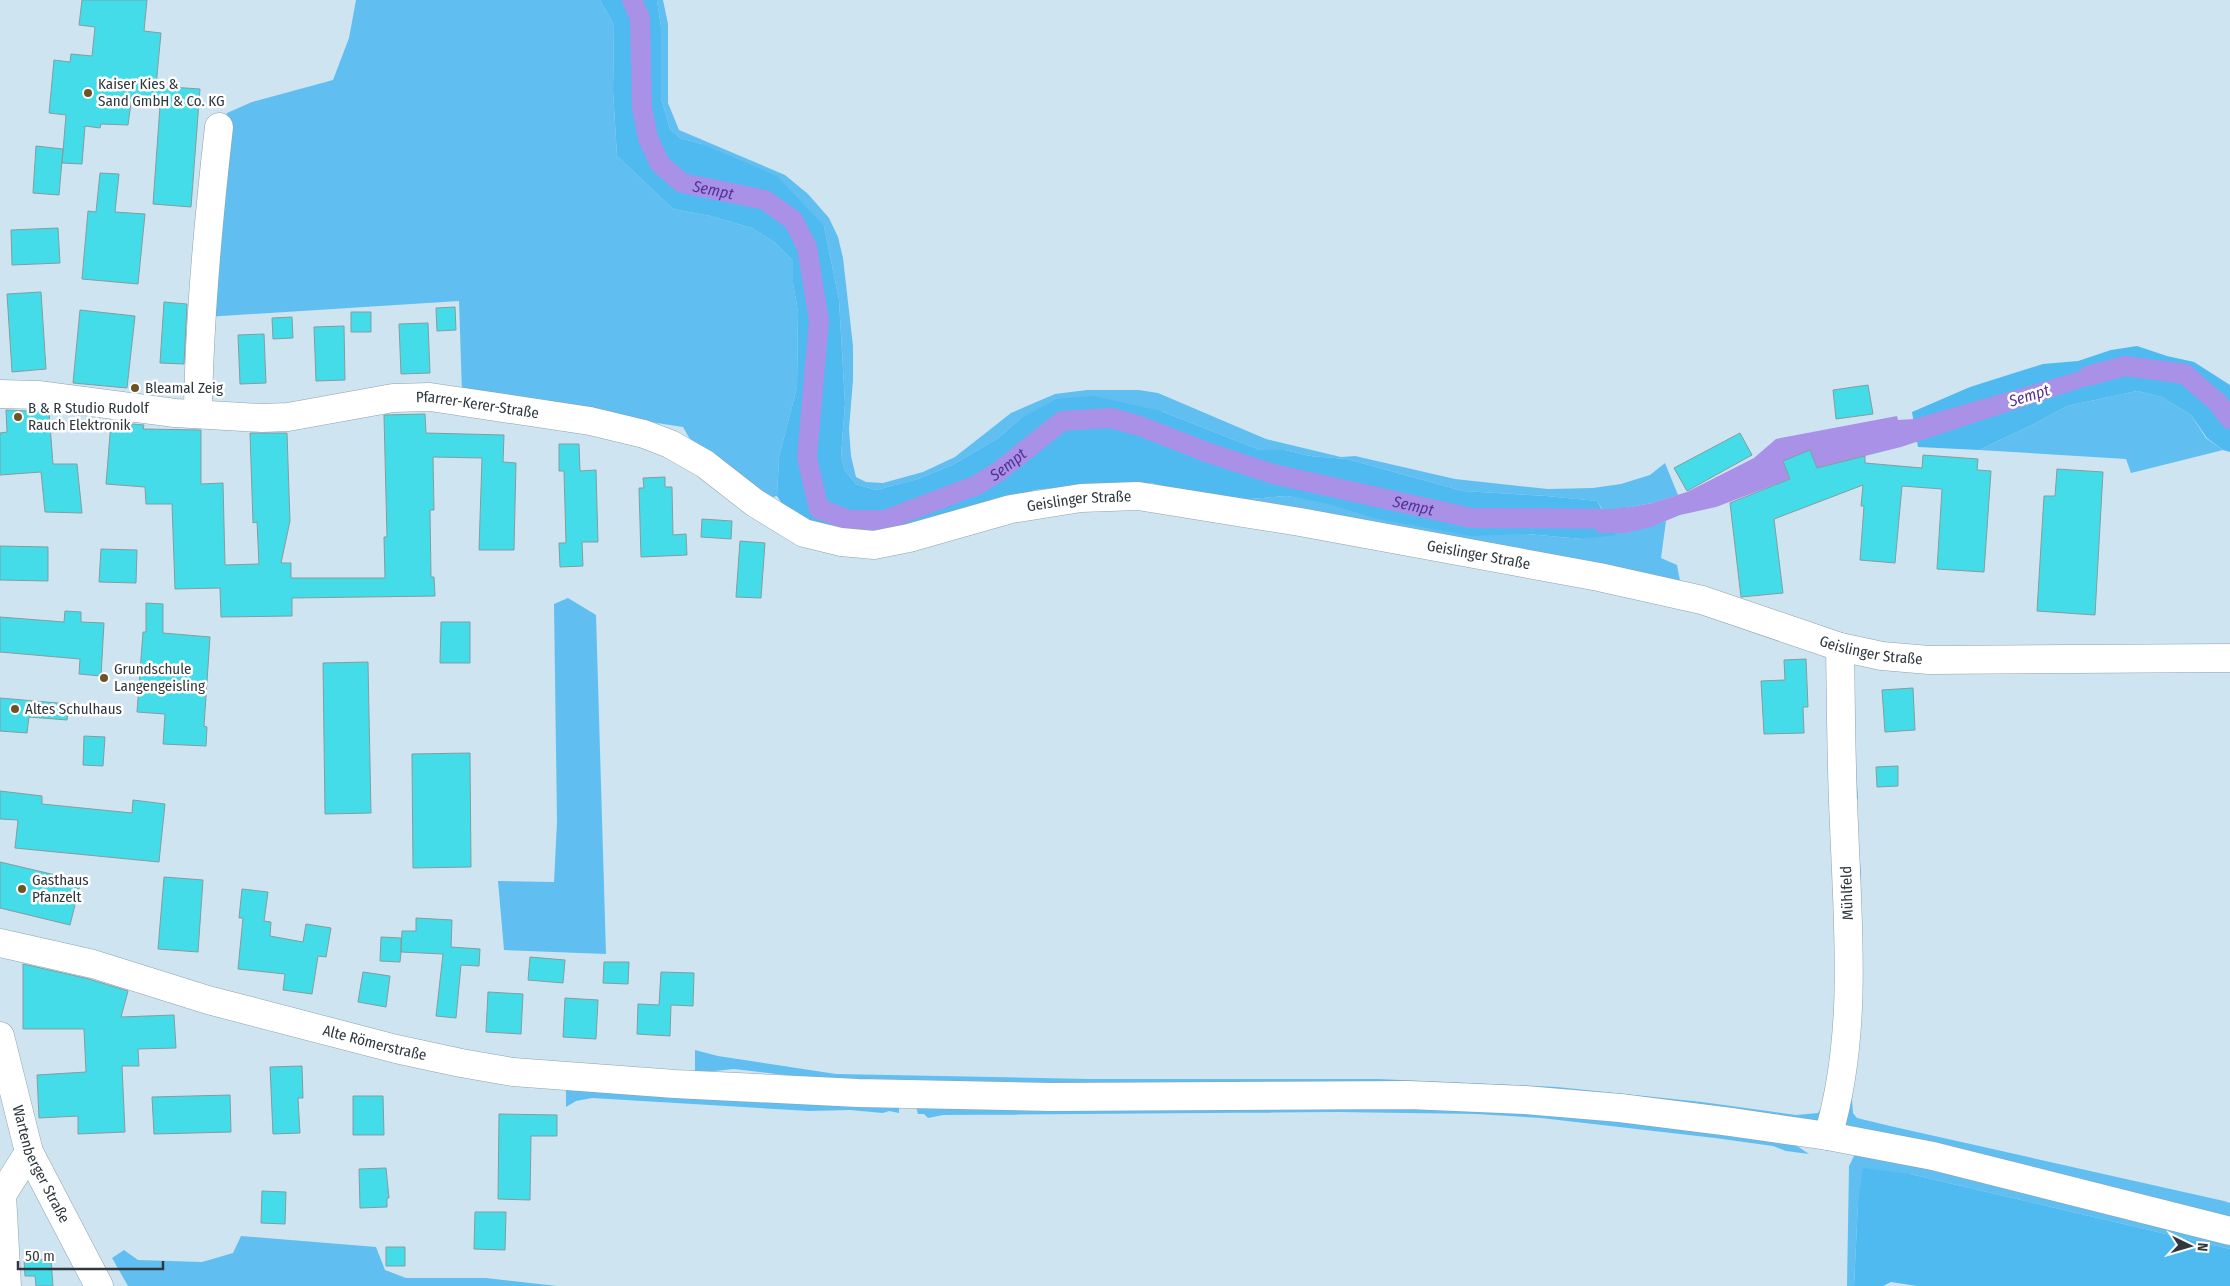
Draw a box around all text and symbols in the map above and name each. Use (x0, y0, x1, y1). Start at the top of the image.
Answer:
place label: Kaiser Kies & Sand GmbH & Co. KG (98, 75, 225, 110)
marker: Kaiser Kies & Sand GmbH & Co. KG (82, 87, 94, 99)
water label: Sempt (690, 176, 736, 204)
place label: Bleamal Zeig (145, 379, 223, 397)
water label: Sempt (2006, 380, 2052, 411)
marker: Bleamal Zeig (129, 382, 141, 394)
street label: Pfarrer-Kerer-Straße (416, 388, 540, 422)
place label: B & R Studio Rudolf Rauch Elektronik (28, 399, 150, 434)
marker: B & R Studio Rudolf Rauch Elektronik (12, 411, 24, 423)
water label: Sempt (985, 444, 1031, 485)
street label: Geislinger Straße (1026, 487, 1131, 515)
water label: Sempt (1390, 492, 1436, 520)
street label: Geislinger Straße (1425, 537, 1532, 573)
street label: Geislinger Straße (1817, 632, 1923, 668)
place label: Grundschule Langengeisling (114, 660, 205, 695)
marker: Grundschule Langengeisling (98, 672, 110, 684)
place label: Altes Schulhaus (25, 700, 122, 718)
marker: Altes Schulhaus (9, 703, 21, 715)
street label: Mühlfeld (1837, 866, 1857, 920)
place label: Gasthaus Pfanzelt (32, 871, 89, 906)
marker: Gasthaus Pfanzelt (16, 883, 28, 895)
street label: Alte Römerstraße (321, 1021, 428, 1064)
street label: Wartenberger Straße (9, 1103, 73, 1226)
north arrow (2165, 1221, 2215, 1271)
scale bar (18, 1238, 162, 1270)
text: N (2194, 1242, 2211, 1252)
text: 50 m (25, 1247, 55, 1265)

